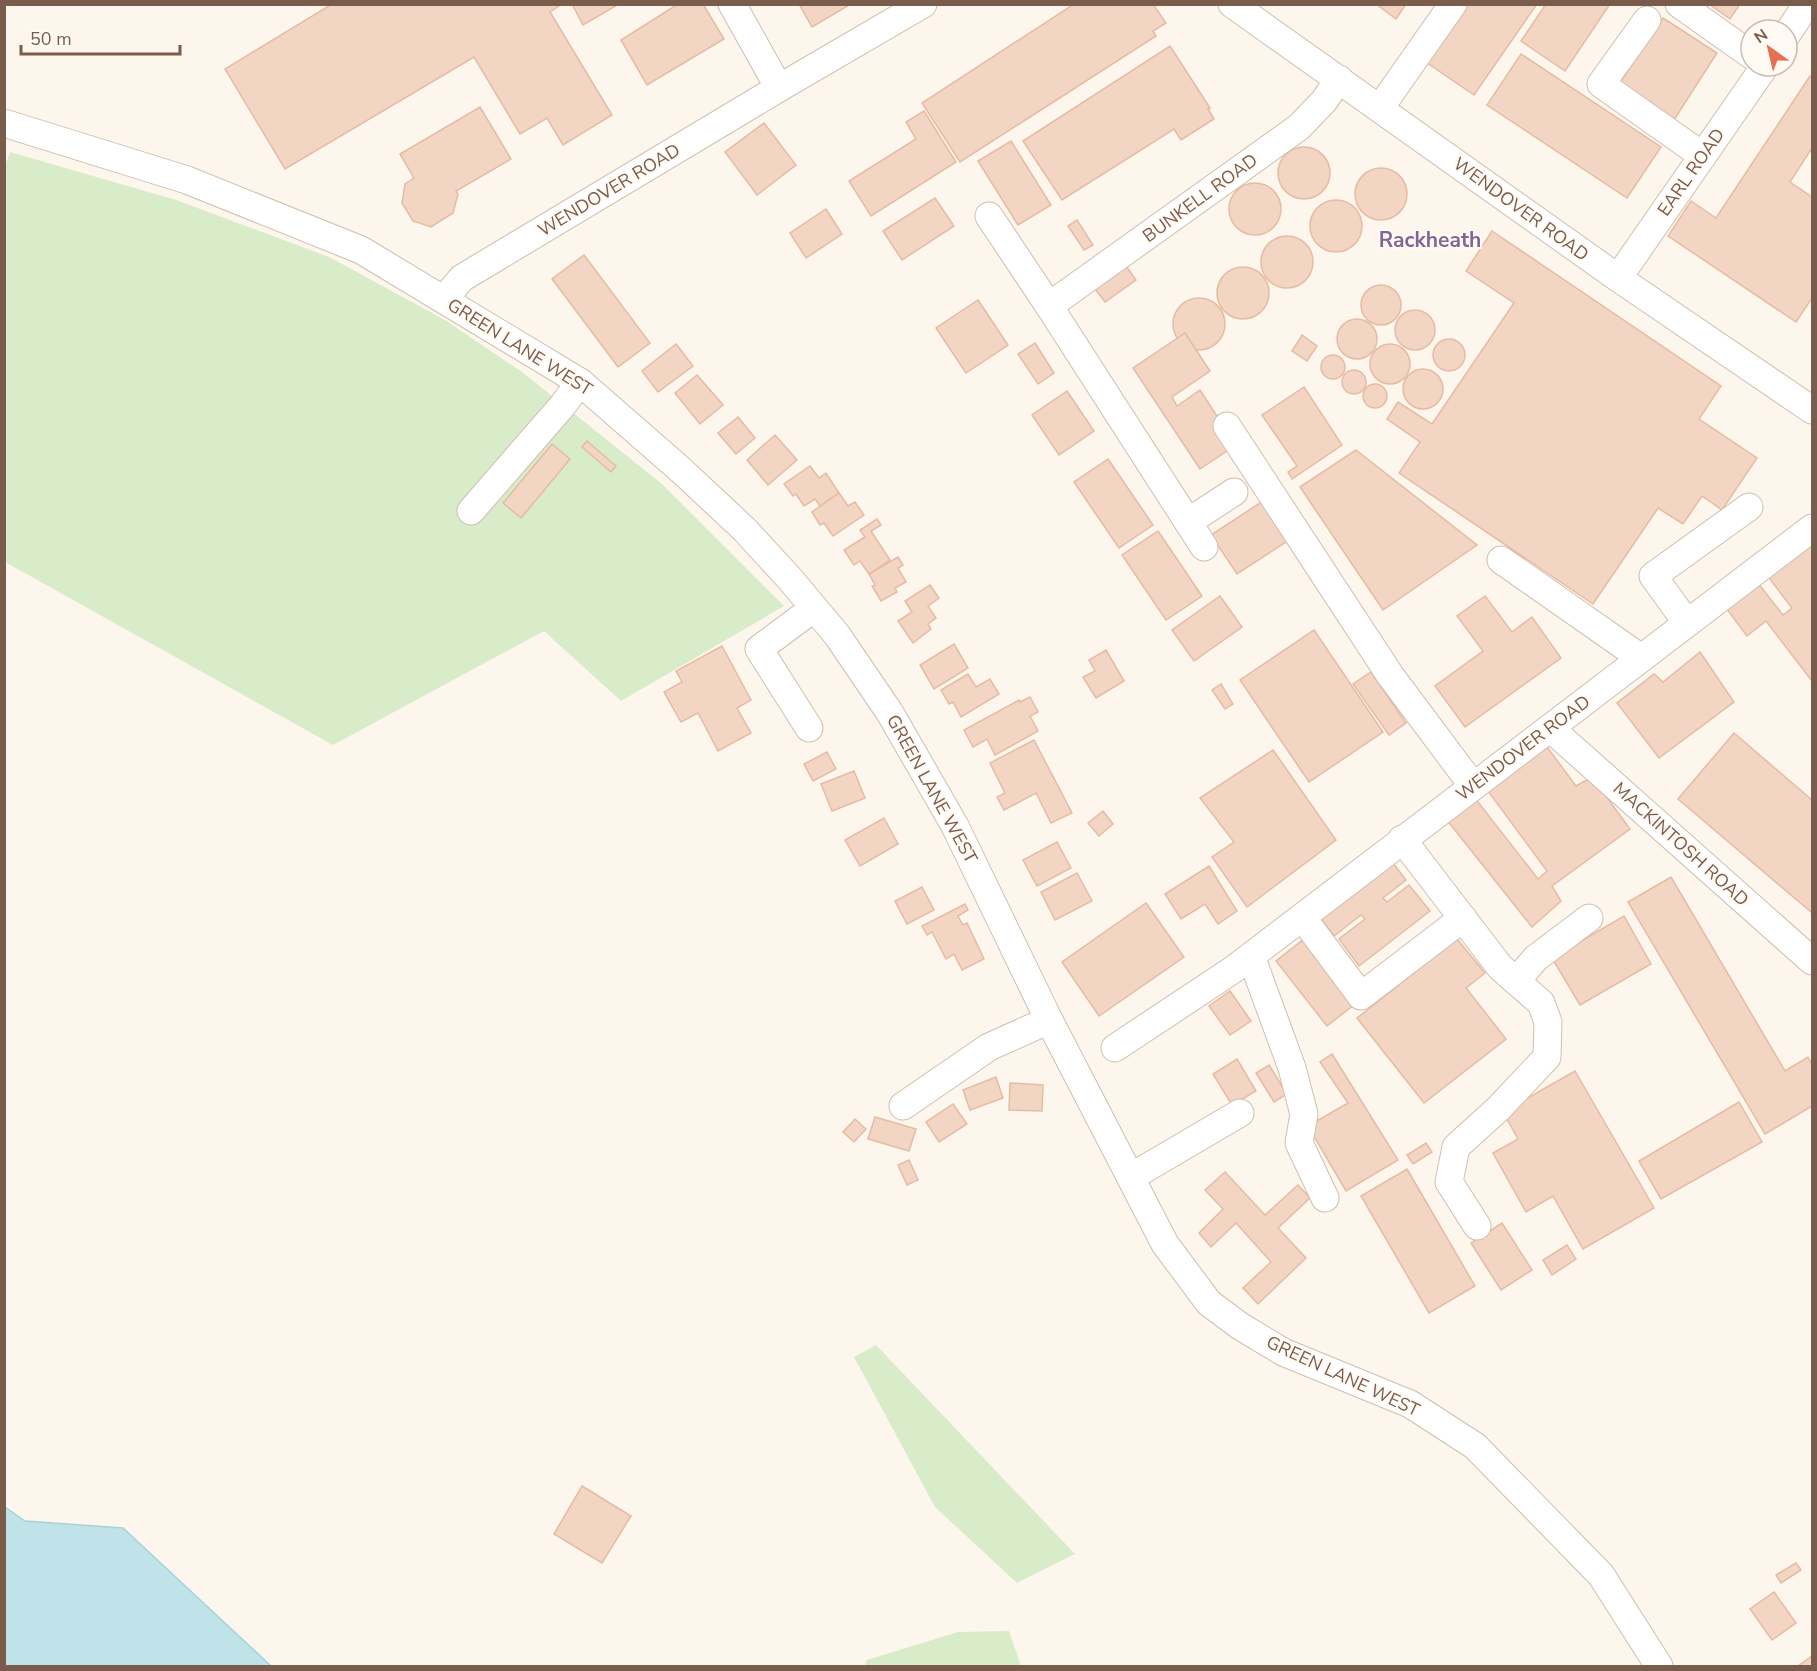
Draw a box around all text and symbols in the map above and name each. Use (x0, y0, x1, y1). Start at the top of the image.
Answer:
scale bar (21, 18, 180, 56)
north arrow (1739, 18, 1799, 78)
text: N (1750, 24, 1772, 49)
text: 50 m (30, 27, 72, 51)
street label: EARL ROAD (1652, 123, 1730, 221)
street label: WENDOVER ROAD (533, 138, 685, 242)
street label: BUNKELL ROAD (1138, 148, 1262, 248)
street label: WENDOVER ROAD (1448, 152, 1594, 266)
district label: Rackheath (1379, 226, 1481, 254)
street label: GREEN LANE WEST (443, 293, 597, 401)
street label: WENDOVER ROAD (1451, 690, 1595, 806)
street label: GREEN LANE WEST (881, 710, 983, 868)
street label: MACKINTOSH ROAD (1608, 777, 1754, 911)
street label: GREEN LANE WEST (1262, 1330, 1424, 1422)

